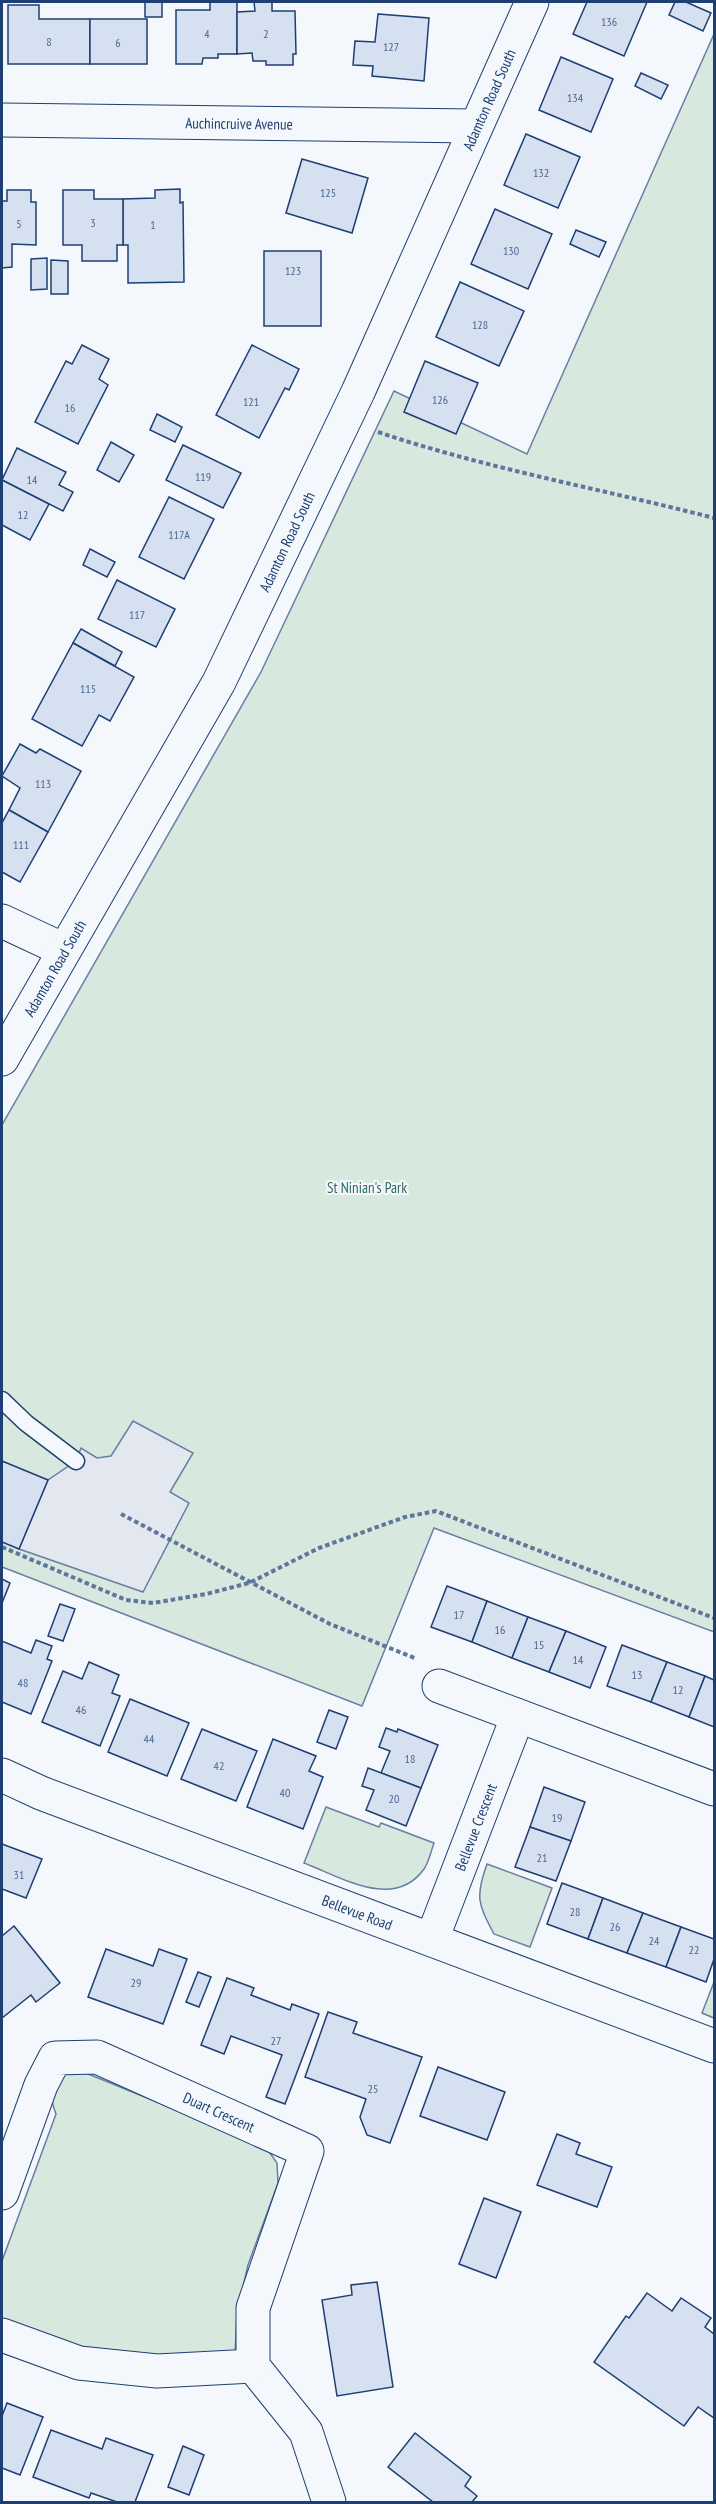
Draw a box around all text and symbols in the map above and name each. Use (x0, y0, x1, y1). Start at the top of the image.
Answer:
house number: 136 (601, 14, 617, 29)
house number: 4 (204, 26, 210, 41)
house number: 2 (263, 26, 269, 41)
house number: 8 (46, 34, 52, 49)
house number: 6 (115, 35, 121, 50)
house number: 127 (383, 39, 399, 54)
street label: Adamton Road South (458, 46, 519, 153)
house number: 134 (567, 90, 584, 105)
street label: Auchincruive Avenue (185, 113, 293, 133)
house number: 132 (533, 165, 549, 180)
house number: 125 (320, 185, 336, 200)
house number: 3 (90, 215, 96, 230)
house number: 5 (16, 216, 22, 231)
house number: 1 (150, 217, 156, 232)
house number: 130 (503, 243, 519, 258)
house number: 123 (285, 263, 301, 278)
house number: 128 (472, 317, 488, 332)
house number: 126 (432, 392, 448, 407)
house number: 121 (243, 394, 259, 409)
house number: 16 (65, 400, 75, 415)
house number: 119 (195, 469, 211, 484)
house number: 14 (27, 472, 38, 487)
street label: Adamton Road South (254, 488, 318, 594)
house number: 12 (18, 507, 28, 522)
house number: 117A (168, 527, 190, 542)
house number: 117 (129, 607, 145, 622)
house number: 115 (80, 681, 96, 696)
house number: 113 (35, 776, 51, 791)
house number: 111 (13, 837, 29, 852)
street label: Adamton Road South (19, 916, 90, 1020)
park label: St Ninian's Park (327, 1178, 407, 1197)
house number: 17 (454, 1607, 464, 1622)
house number: 16 (495, 1622, 505, 1637)
house number: 15 (534, 1637, 544, 1652)
house number: 14 (573, 1652, 584, 1667)
house number: 13 (632, 1667, 642, 1682)
house number: 48 (18, 1675, 28, 1690)
house number: 12 (673, 1682, 683, 1697)
house number: 46 (76, 1702, 86, 1717)
house number: 44 (144, 1731, 155, 1746)
house number: 18 (405, 1751, 415, 1766)
house number: 42 (214, 1758, 224, 1773)
street label: Bellevue Crescent (450, 1781, 500, 1873)
house number: 40 (280, 1785, 290, 1800)
house number: 20 (389, 1791, 399, 1806)
house number: 19 (552, 1810, 562, 1825)
house number: 21 (537, 1850, 547, 1865)
house number: 31 (14, 1867, 24, 1882)
street label: Bellevue Road (320, 1890, 395, 1934)
house number: 28 (570, 1904, 580, 1919)
house number: 26 (610, 1919, 620, 1934)
house number: 24 (649, 1933, 660, 1948)
house number: 22 (689, 1942, 699, 1957)
house number: 29 (131, 1975, 141, 1990)
house number: 27 (271, 2033, 281, 2048)
house number: 25 (368, 2081, 378, 2096)
street label: Duart Crescent (180, 2087, 258, 2136)

